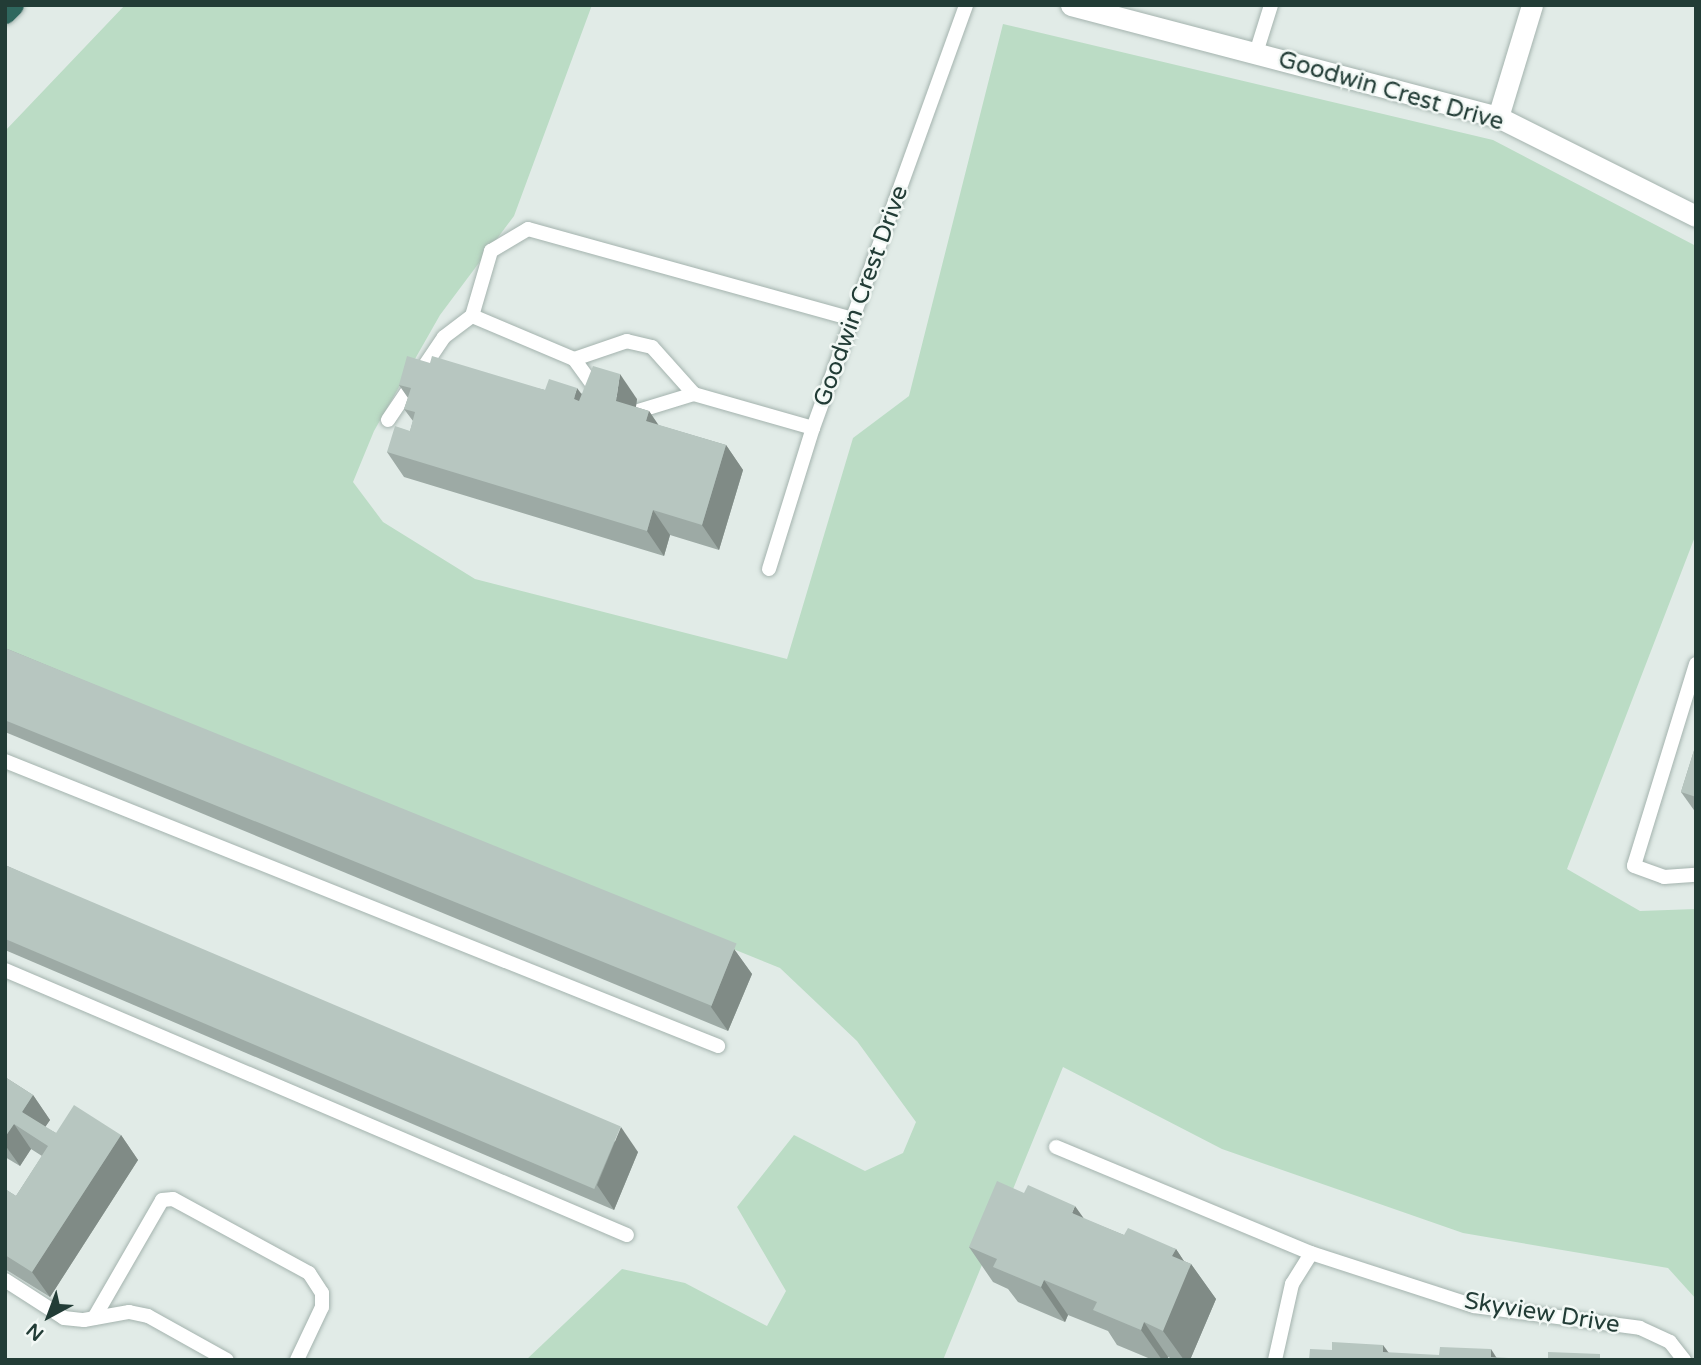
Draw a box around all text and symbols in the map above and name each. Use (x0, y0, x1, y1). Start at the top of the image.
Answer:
street label: Goodwin Crest Drive (1275, 45, 1507, 137)
street label: Goodwin Crest Drive (808, 182, 914, 410)
north arrow (14, 1281, 84, 1351)
street label: Skyview Drive (1462, 1286, 1622, 1340)
text: N (22, 1319, 48, 1345)

